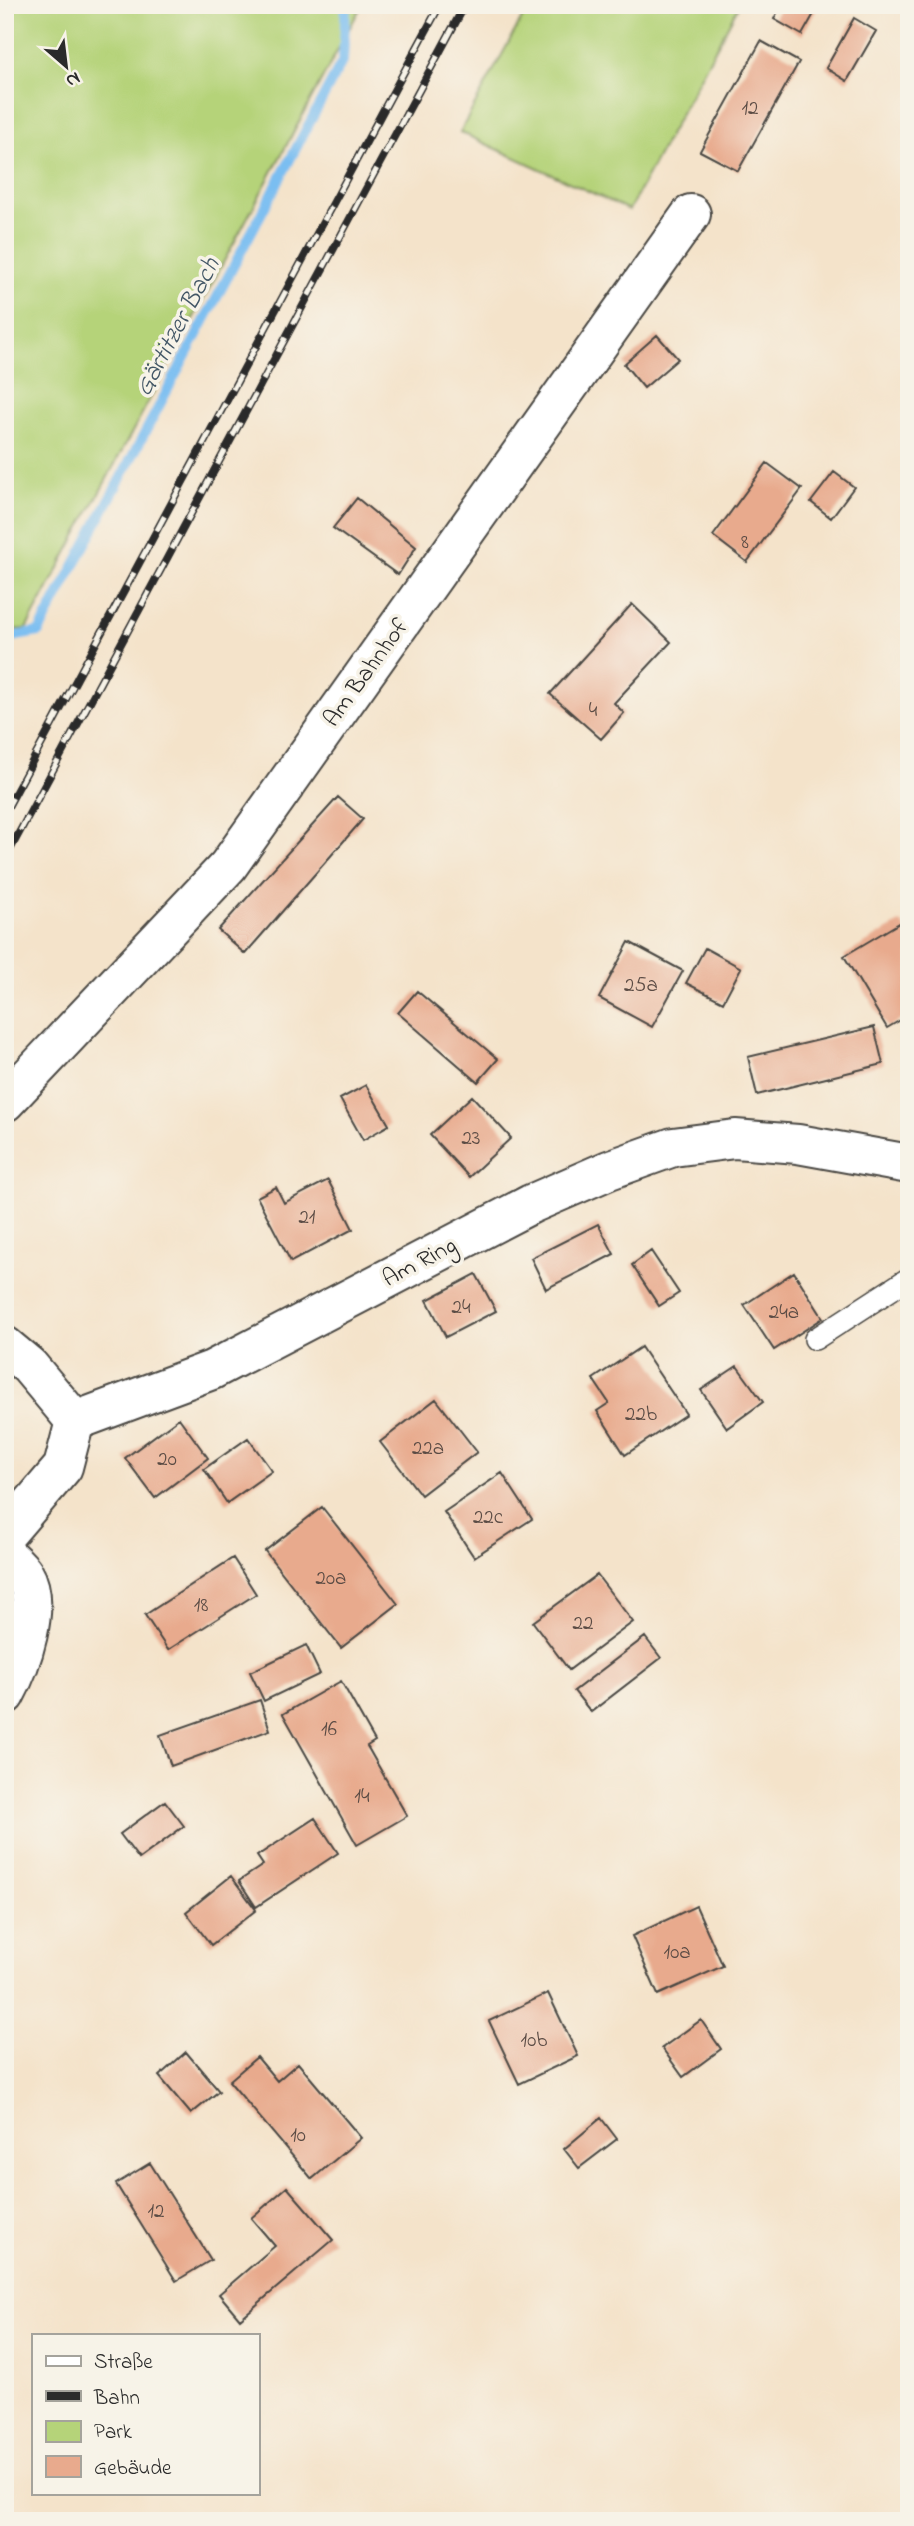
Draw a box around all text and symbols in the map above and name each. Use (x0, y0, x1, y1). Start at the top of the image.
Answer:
north arrow (32, 32, 102, 102)
text: N (61, 64, 85, 94)
house number: 12 (741, 94, 759, 124)
water label: Gärtitzer Bach (126, 251, 231, 404)
house number: 8 (741, 528, 749, 558)
street label: Am Bahnhof (316, 611, 419, 735)
house number: 4 (589, 696, 598, 726)
house number: 25a (624, 971, 658, 1001)
house number: 23 (461, 1124, 481, 1154)
house number: 21 (298, 1203, 316, 1233)
street label: Am Ring (377, 1229, 464, 1297)
house number: 24 (451, 1293, 471, 1323)
house number: 24a (769, 1298, 799, 1328)
house number: 22b (625, 1400, 657, 1430)
house number: 22a (412, 1434, 444, 1464)
house number: 20 (157, 1445, 177, 1475)
house number: 22c (473, 1503, 504, 1533)
house number: 20a (316, 1564, 346, 1594)
house number: 18 (194, 1591, 208, 1621)
house number: 22 (573, 1609, 593, 1639)
house number: 16 (321, 1715, 337, 1745)
house number: 14 (354, 1782, 370, 1812)
house number: 10a (663, 1938, 691, 1968)
house number: 10b (521, 2026, 547, 2056)
house number: 10 (290, 2121, 306, 2151)
house number: 12 (147, 2197, 165, 2227)
legend (32, 2334, 259, 2494)
text: Straße (94, 2348, 153, 2378)
text: Bahn (93, 2384, 140, 2414)
text: Park (94, 2418, 133, 2448)
text: Gebäude (94, 2454, 172, 2484)

